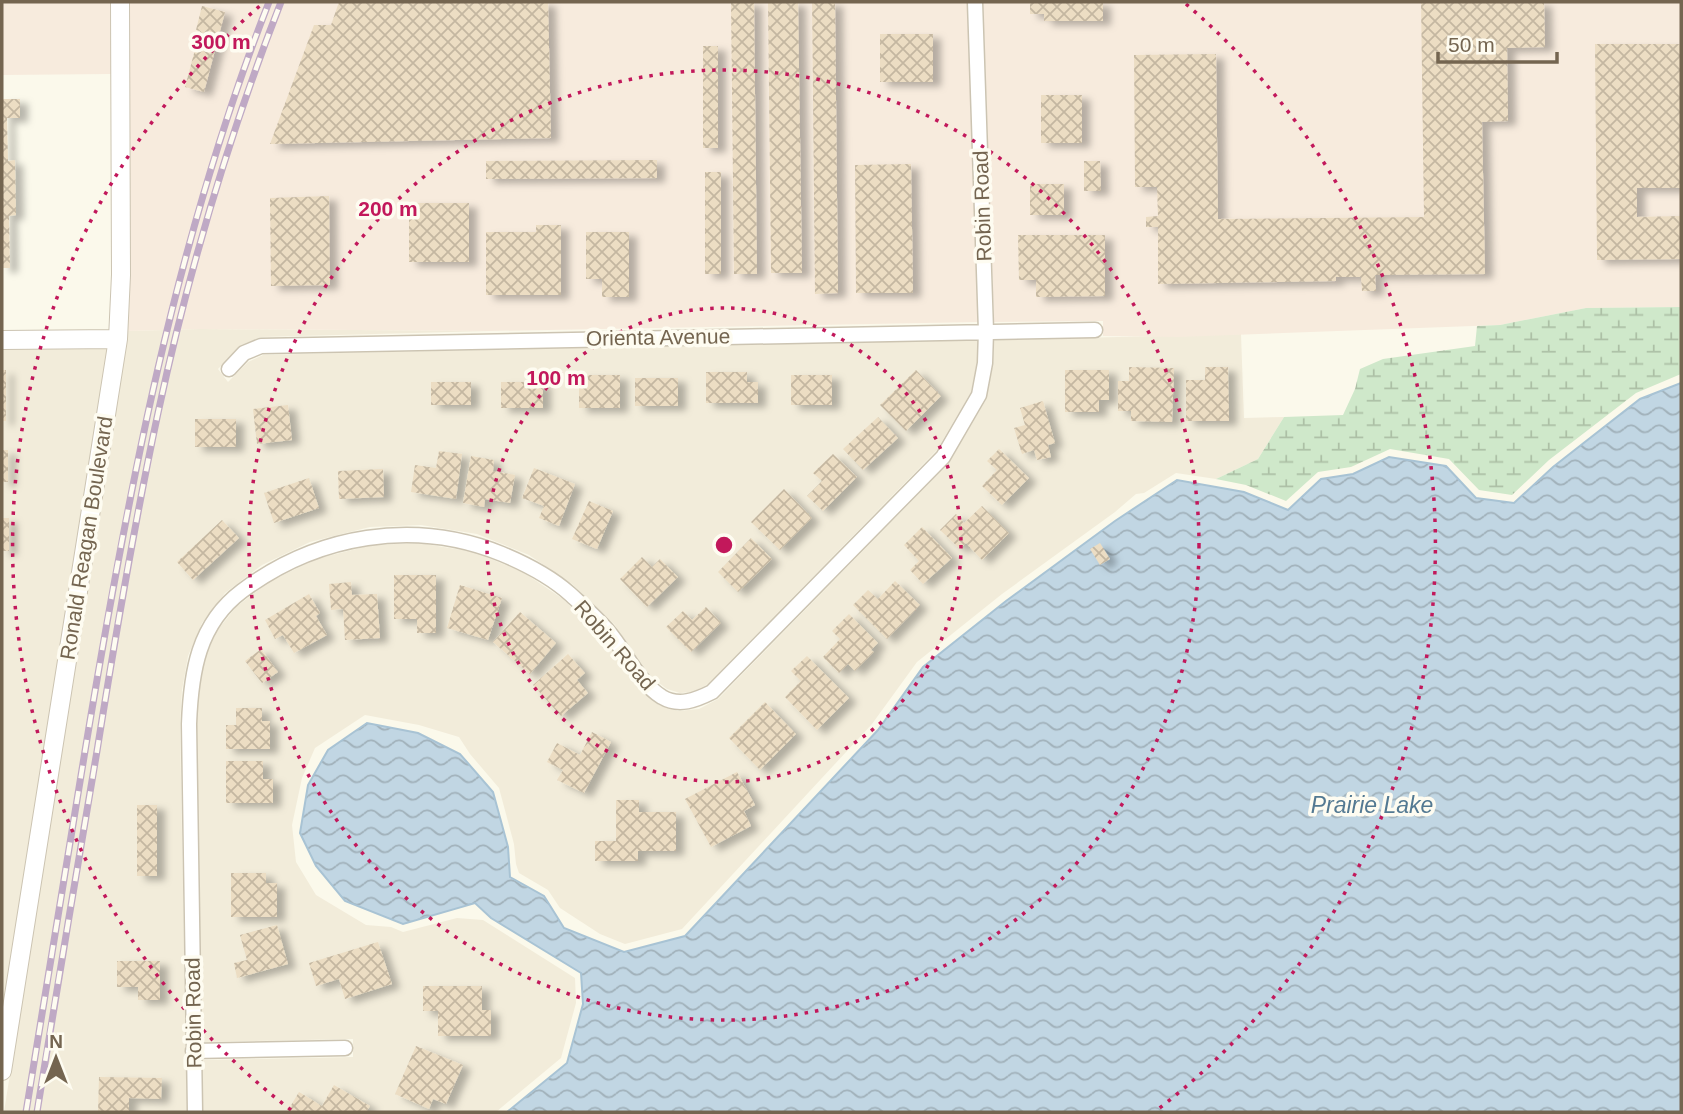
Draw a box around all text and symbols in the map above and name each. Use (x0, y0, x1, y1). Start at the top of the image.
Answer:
scale bar (1438, 21, 1557, 65)
text: 300 m (191, 30, 251, 53)
text: 50 m (1448, 33, 1495, 56)
street label: Robin Road (969, 150, 995, 262)
text: 200 m (358, 197, 418, 220)
street label: Orienta Avenue (586, 324, 730, 350)
text: 100 m (526, 366, 586, 389)
street label: Ronald Reagan Boulevard (55, 415, 117, 661)
centre of rings (712, 533, 736, 557)
street label: Robin Road (570, 596, 660, 694)
water label: Prairie Lake (1311, 792, 1433, 818)
street label: Robin Road (181, 957, 205, 1069)
north arrow (21, 1023, 91, 1093)
text: N (49, 1031, 63, 1052)

